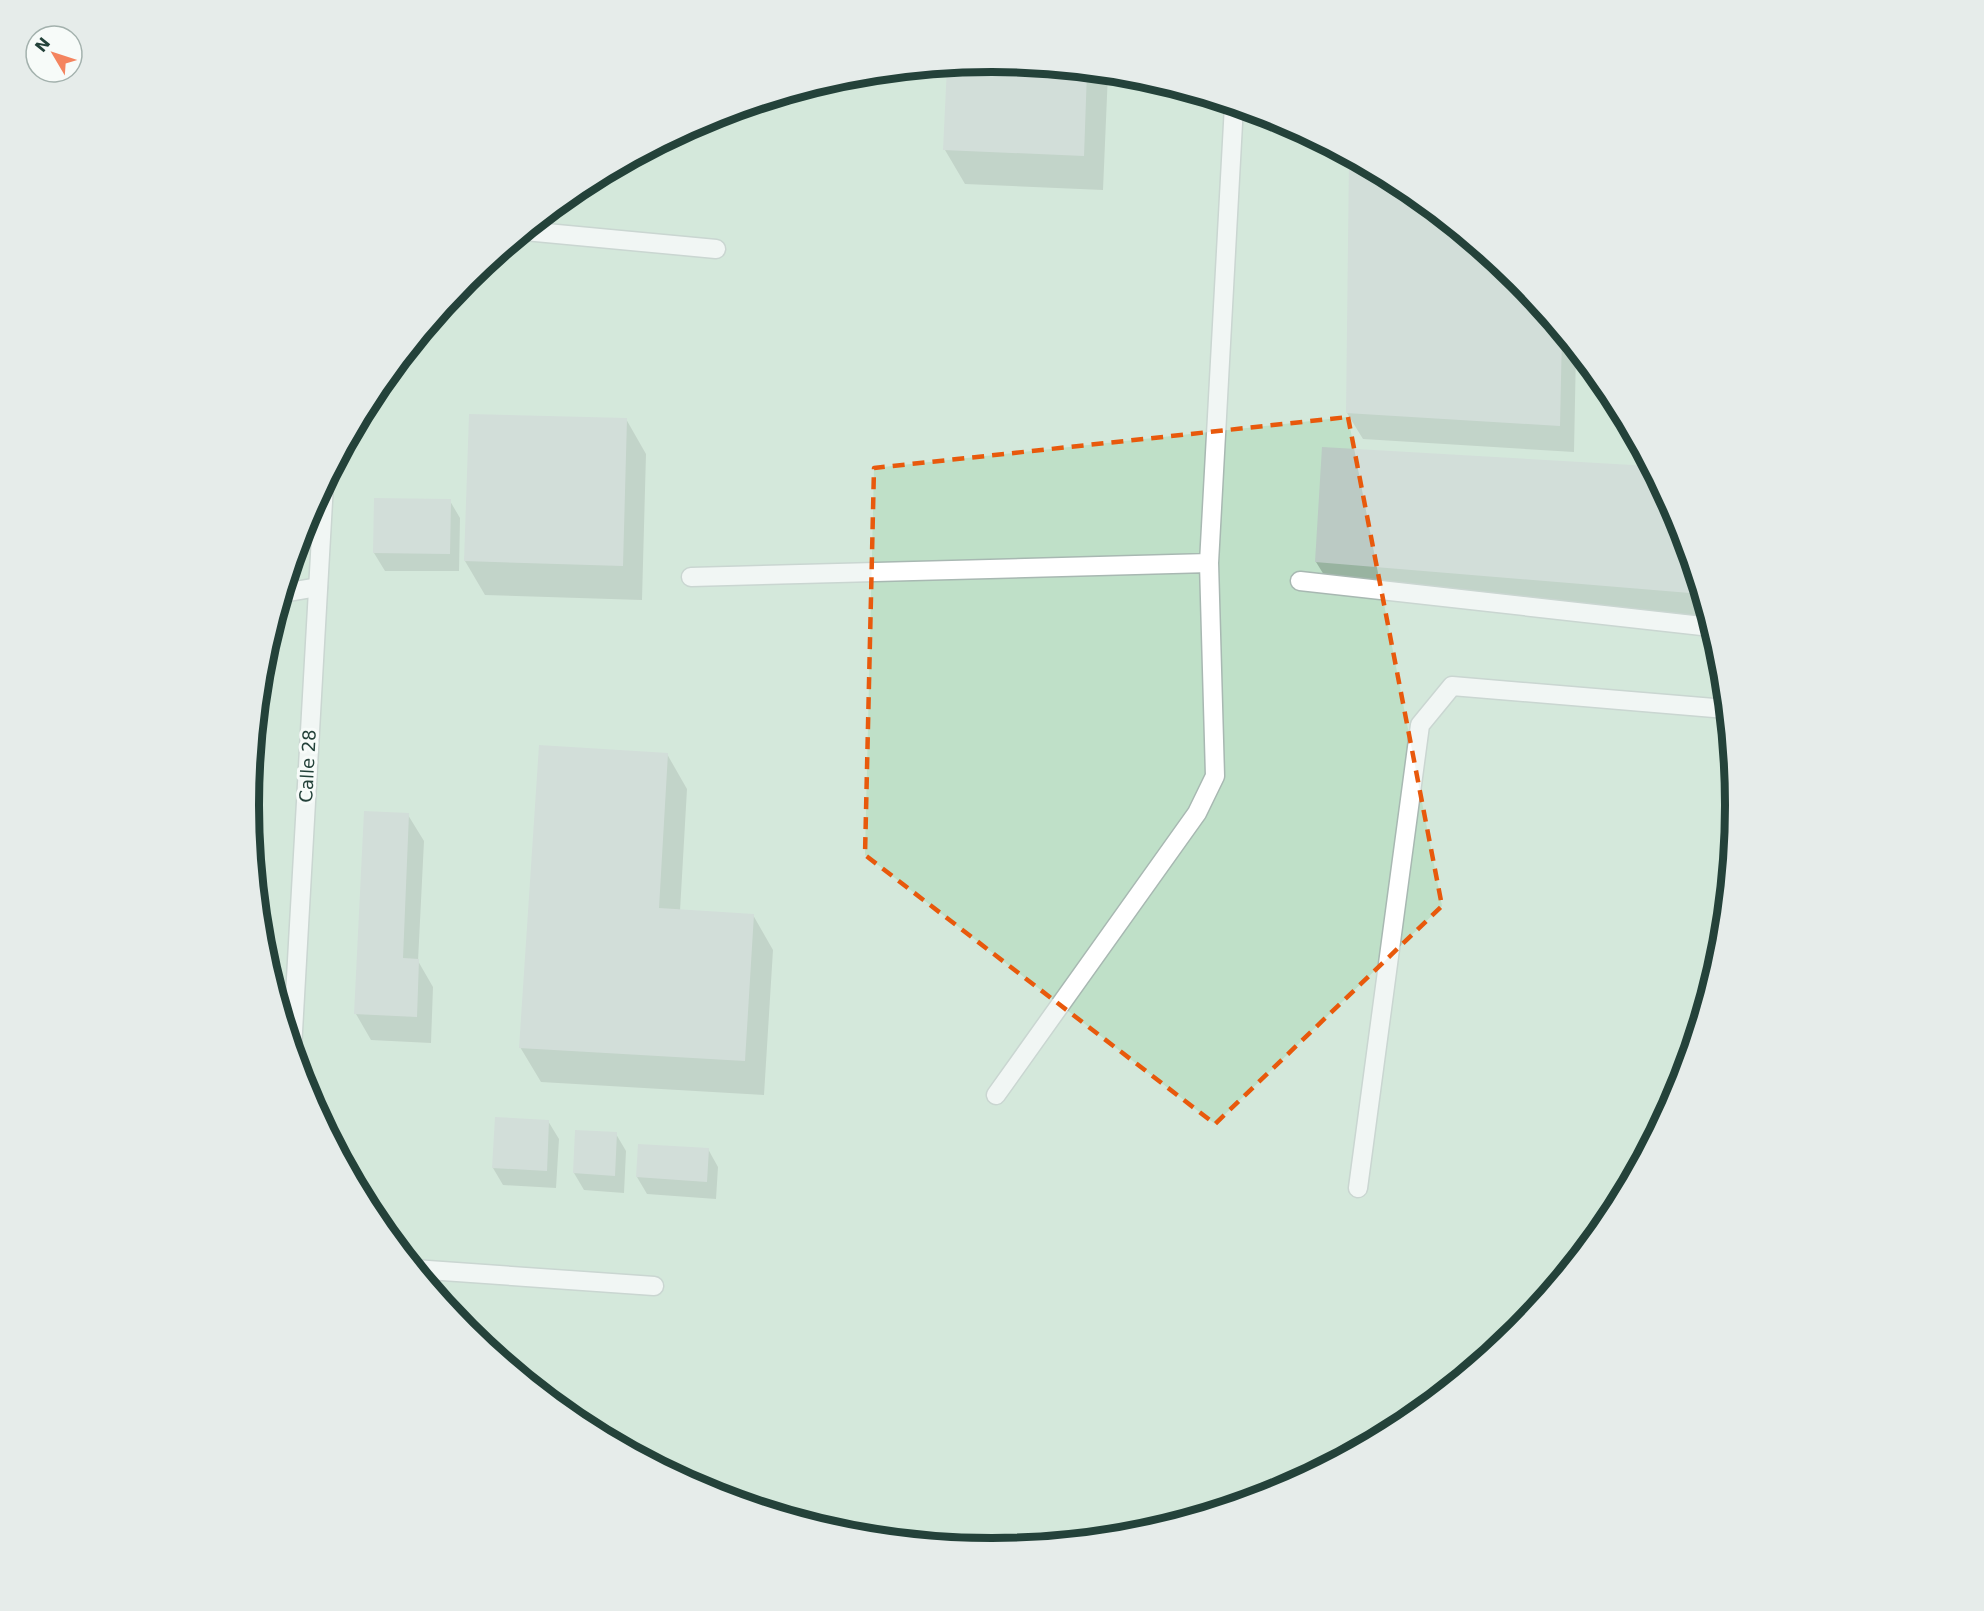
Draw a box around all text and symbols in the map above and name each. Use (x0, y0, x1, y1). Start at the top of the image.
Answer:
north arrow (24, 24, 84, 84)
text: N (31, 34, 54, 56)
street label: Calle 28 (295, 729, 320, 803)

